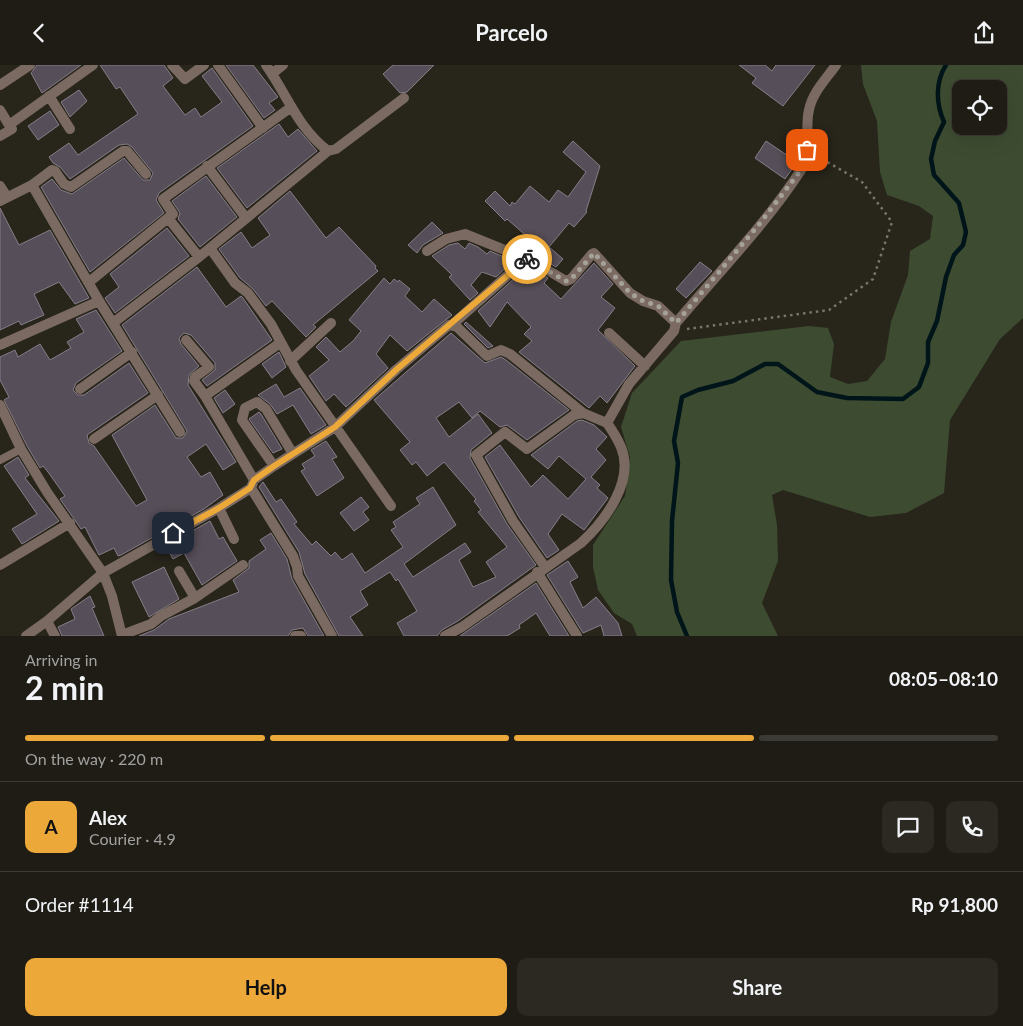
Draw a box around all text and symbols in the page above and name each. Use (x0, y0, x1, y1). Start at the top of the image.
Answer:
icon: back (25, 19, 53, 47)
text: Parcelo (475, 19, 548, 46)
icon: share (970, 19, 998, 47)
map controls (952, 80, 1007, 135)
button: locate (952, 80, 1007, 135)
pin (786, 129, 828, 171)
icon: bag (793, 136, 821, 164)
courier (502, 234, 552, 284)
icon: bike (513, 245, 541, 273)
pin (152, 512, 194, 554)
icon: home (159, 519, 187, 547)
text: Arriving in (25, 650, 98, 669)
text: 08:05–08:10 (889, 667, 998, 690)
text: 2 min (25, 668, 104, 707)
text: On the way · 220 m (25, 749, 163, 768)
button: chat (882, 801, 934, 853)
button: phone (946, 801, 998, 853)
text: Alex (89, 806, 127, 829)
text: A (44, 815, 58, 838)
text: Courier · 4.9 (89, 829, 176, 848)
text: Order #1114 (25, 893, 134, 916)
text: Rp 91,800 (911, 893, 998, 916)
button: Help (25, 958, 507, 1016)
button: Share (517, 958, 998, 1016)

